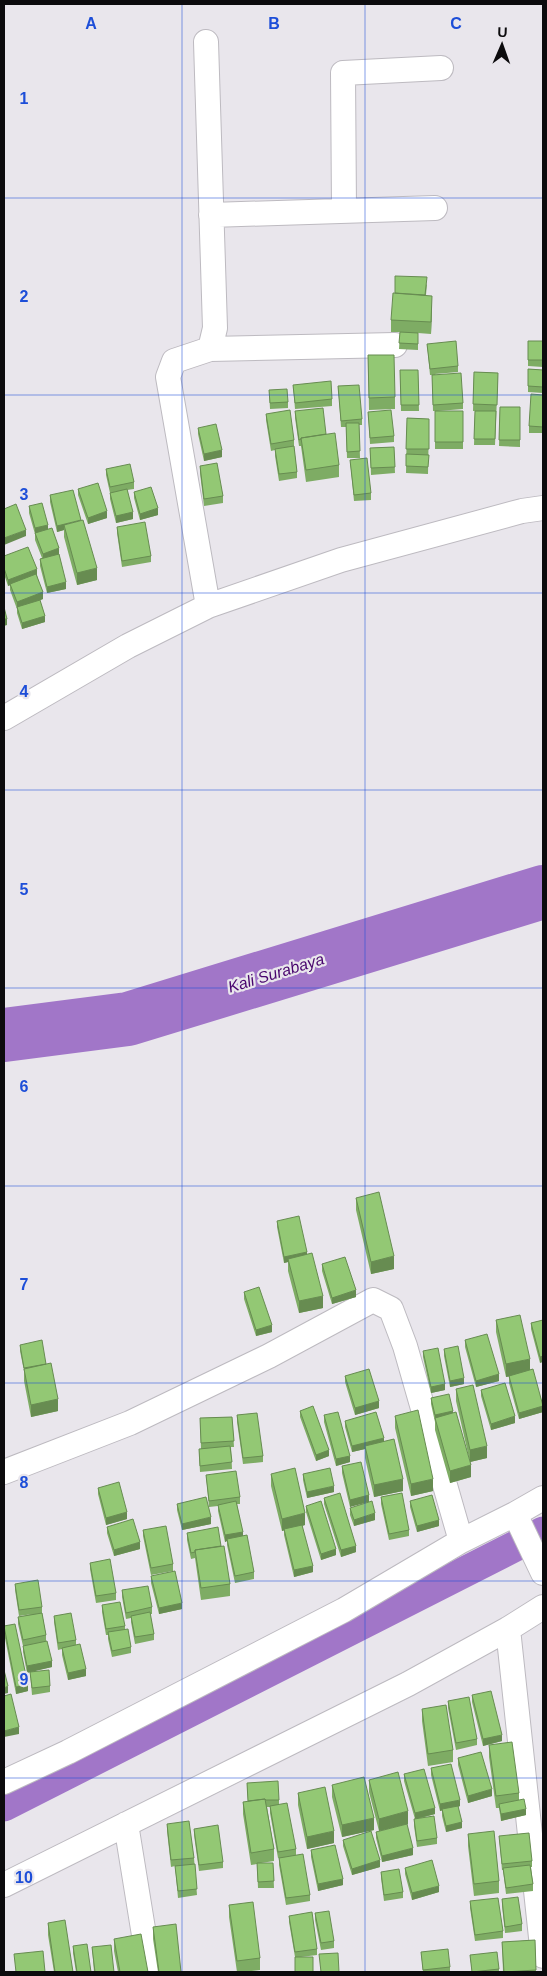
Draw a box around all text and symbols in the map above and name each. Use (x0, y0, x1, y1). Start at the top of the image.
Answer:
text: A (85, 15, 97, 32)
text: B (268, 15, 280, 32)
text: C (450, 15, 462, 32)
north arrow (477, 20, 527, 70)
text: U (497, 24, 508, 40)
text: 1 (20, 90, 29, 107)
text: 2 (20, 288, 29, 305)
text: 3 (20, 486, 29, 503)
text: 4 (20, 683, 29, 700)
text: 5 (20, 881, 29, 898)
water label: Kali Surabaya (226, 950, 326, 996)
text: 6 (20, 1078, 29, 1095)
text: 7 (20, 1276, 29, 1293)
text: 8 (20, 1474, 29, 1491)
text: 9 (20, 1671, 29, 1688)
text: 10 (15, 1869, 33, 1886)

